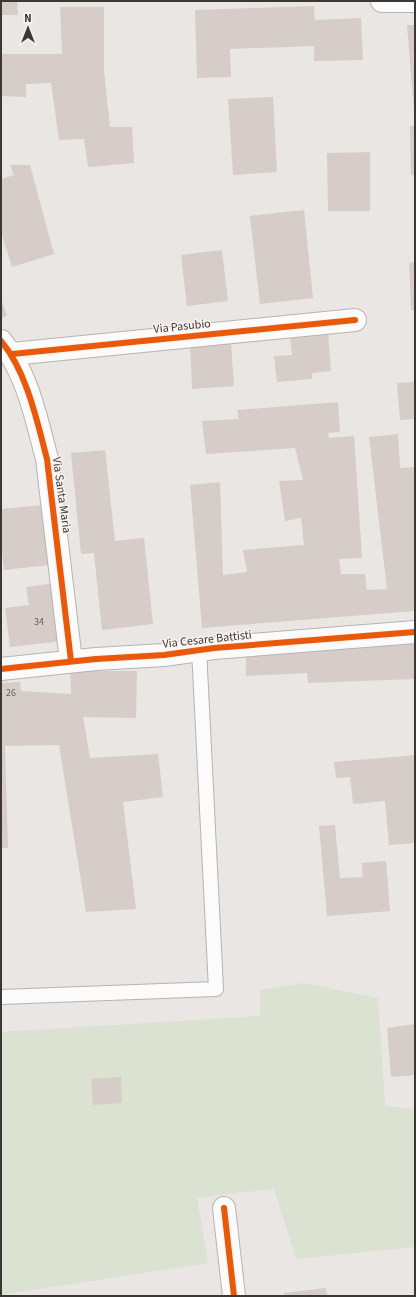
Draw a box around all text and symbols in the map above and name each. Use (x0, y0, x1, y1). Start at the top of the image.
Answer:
north arrow (8, 8, 48, 48)
text: N (24, 11, 32, 26)
street label: Via Pasubio (153, 315, 212, 338)
street label: Via Santa Maria (48, 456, 75, 534)
house number: 34 (34, 615, 44, 629)
street label: Via Cesare Battisti (162, 626, 252, 653)
house number: 26 (6, 686, 16, 700)

